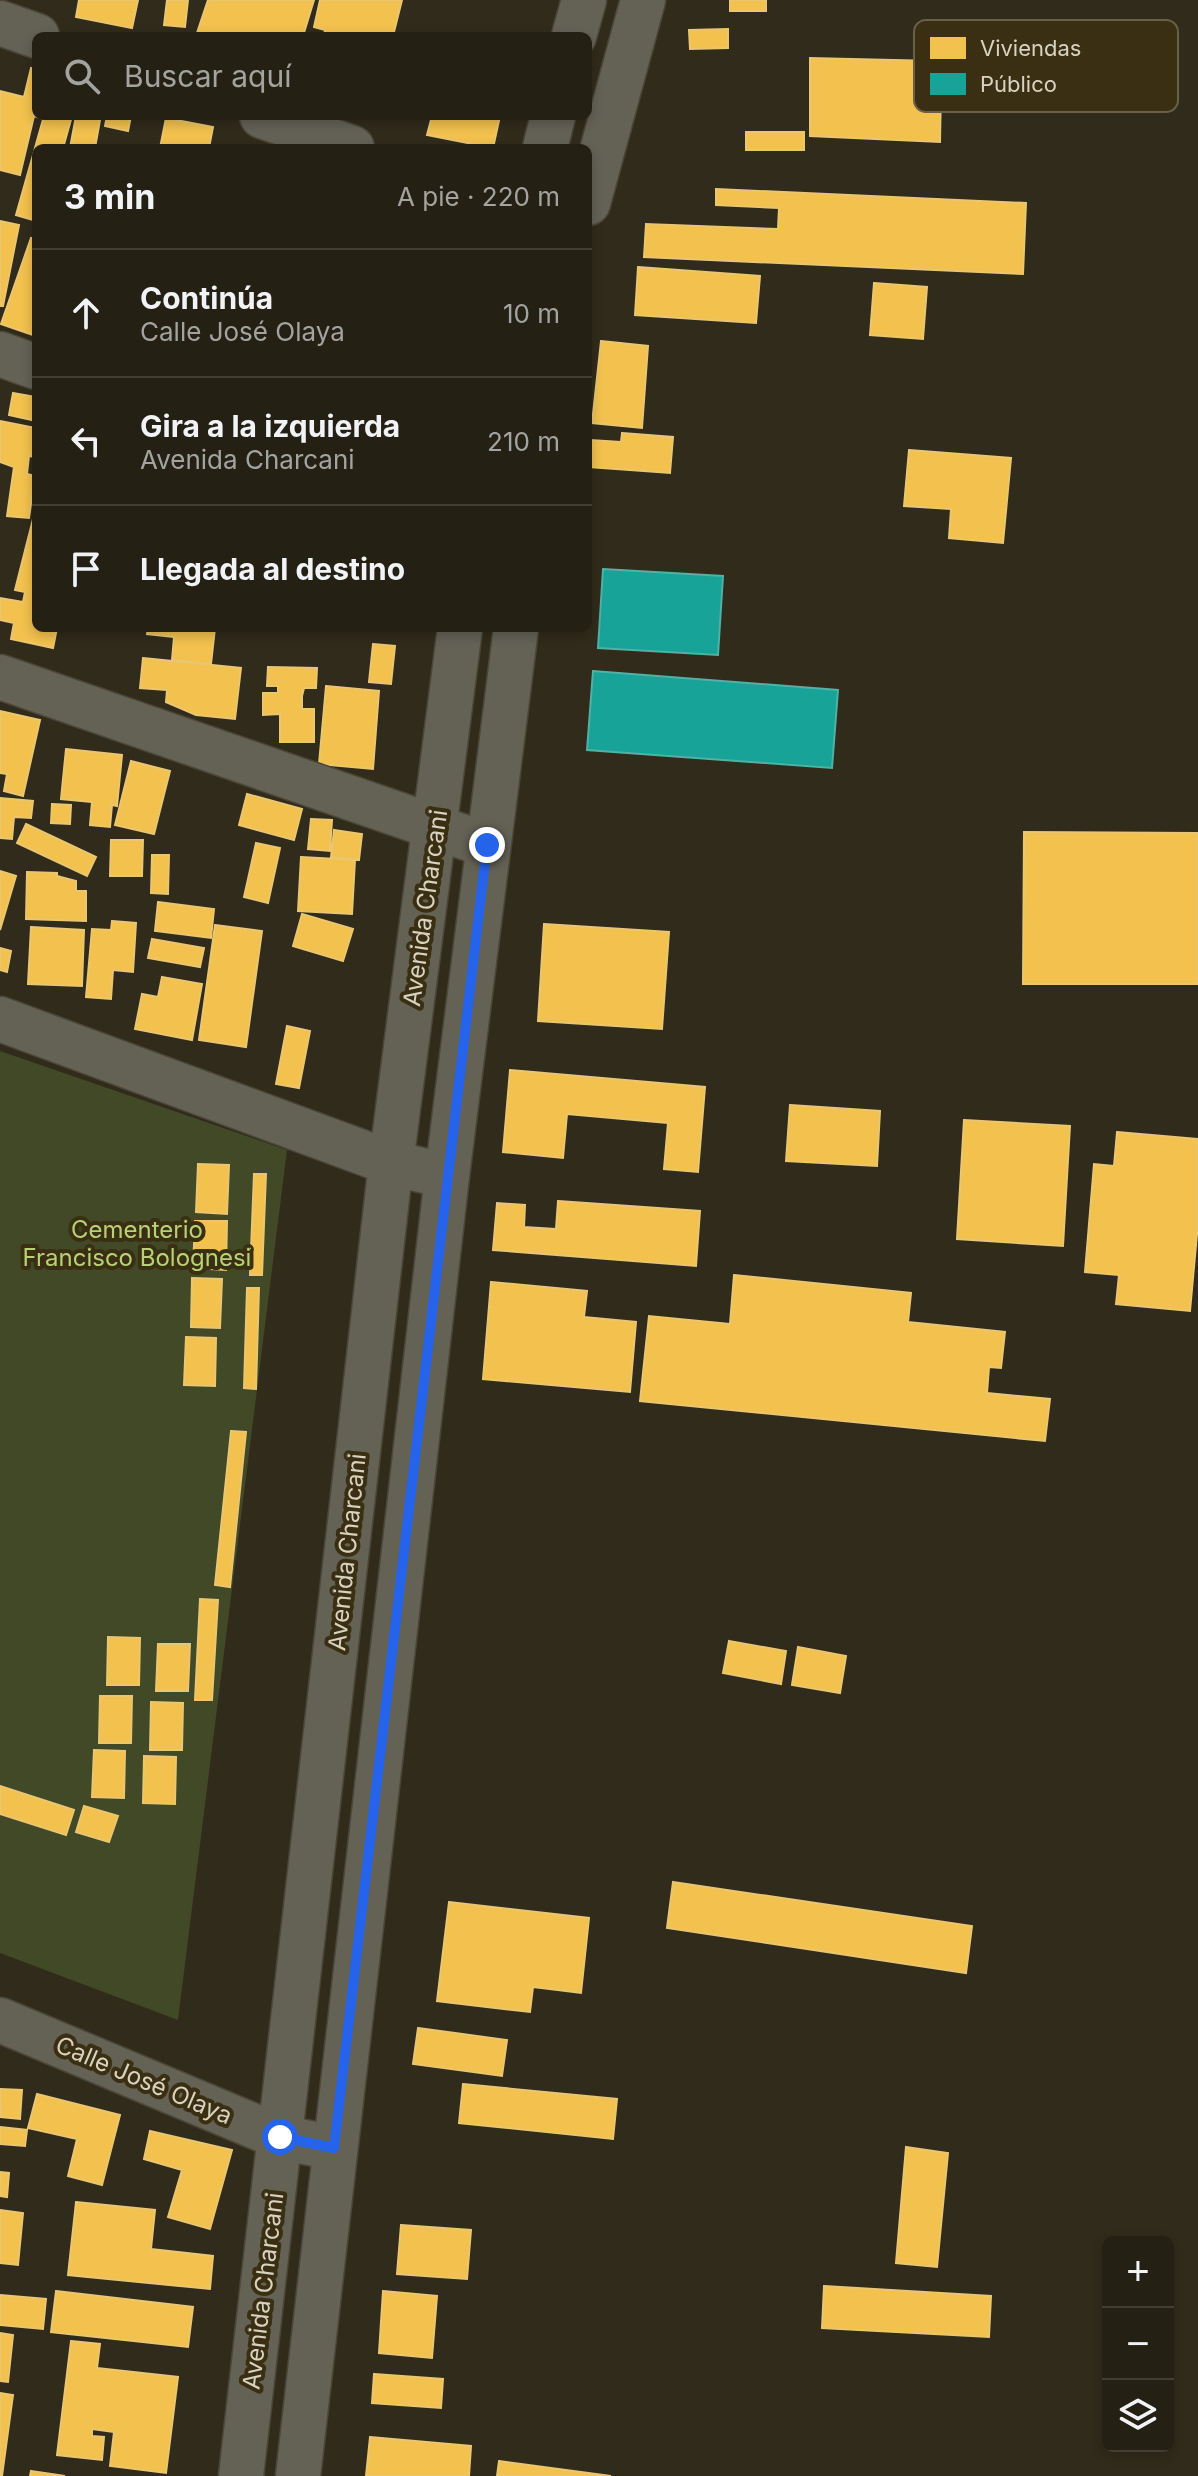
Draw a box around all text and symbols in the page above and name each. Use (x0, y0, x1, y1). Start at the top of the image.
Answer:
legend (914, 20, 1178, 112)
search box (32, 32, 592, 120)
text: Viviendas (980, 35, 1081, 61)
icon: search (60, 54, 104, 98)
text: Buscar aquí (124, 58, 291, 94)
text: Público (980, 71, 1057, 97)
text: 3 min (64, 176, 155, 217)
text: A pie · 220 m (397, 181, 560, 212)
text: Continúa (140, 280, 273, 316)
icon: ahead (64, 291, 108, 335)
text: 10 m (503, 298, 560, 329)
text: Calle José Olaya (140, 316, 345, 347)
text: Gira a la izquierda (140, 408, 400, 444)
icon: left (64, 419, 108, 463)
text: 210 m (487, 426, 560, 457)
text: Avenida Charcani (140, 444, 355, 475)
icon: arrive (64, 547, 108, 591)
text: Llegada al destino (140, 551, 405, 587)
street label: Avenida Charcani (397, 808, 453, 1008)
route end (469, 827, 505, 863)
park label: Cementerio Francisco Bolognesi (23, 1215, 251, 1272)
street label: Avenida Charcani (322, 1452, 372, 1652)
street label: Calle José Olaya (51, 2030, 237, 2130)
route start (262, 2119, 298, 2155)
street label: Avenida Charcani (237, 2191, 289, 2391)
map controls (1102, 2236, 1174, 2452)
button: + (1102, 2236, 1174, 2308)
button: − (1102, 2308, 1174, 2380)
button: layers (1102, 2380, 1174, 2452)

